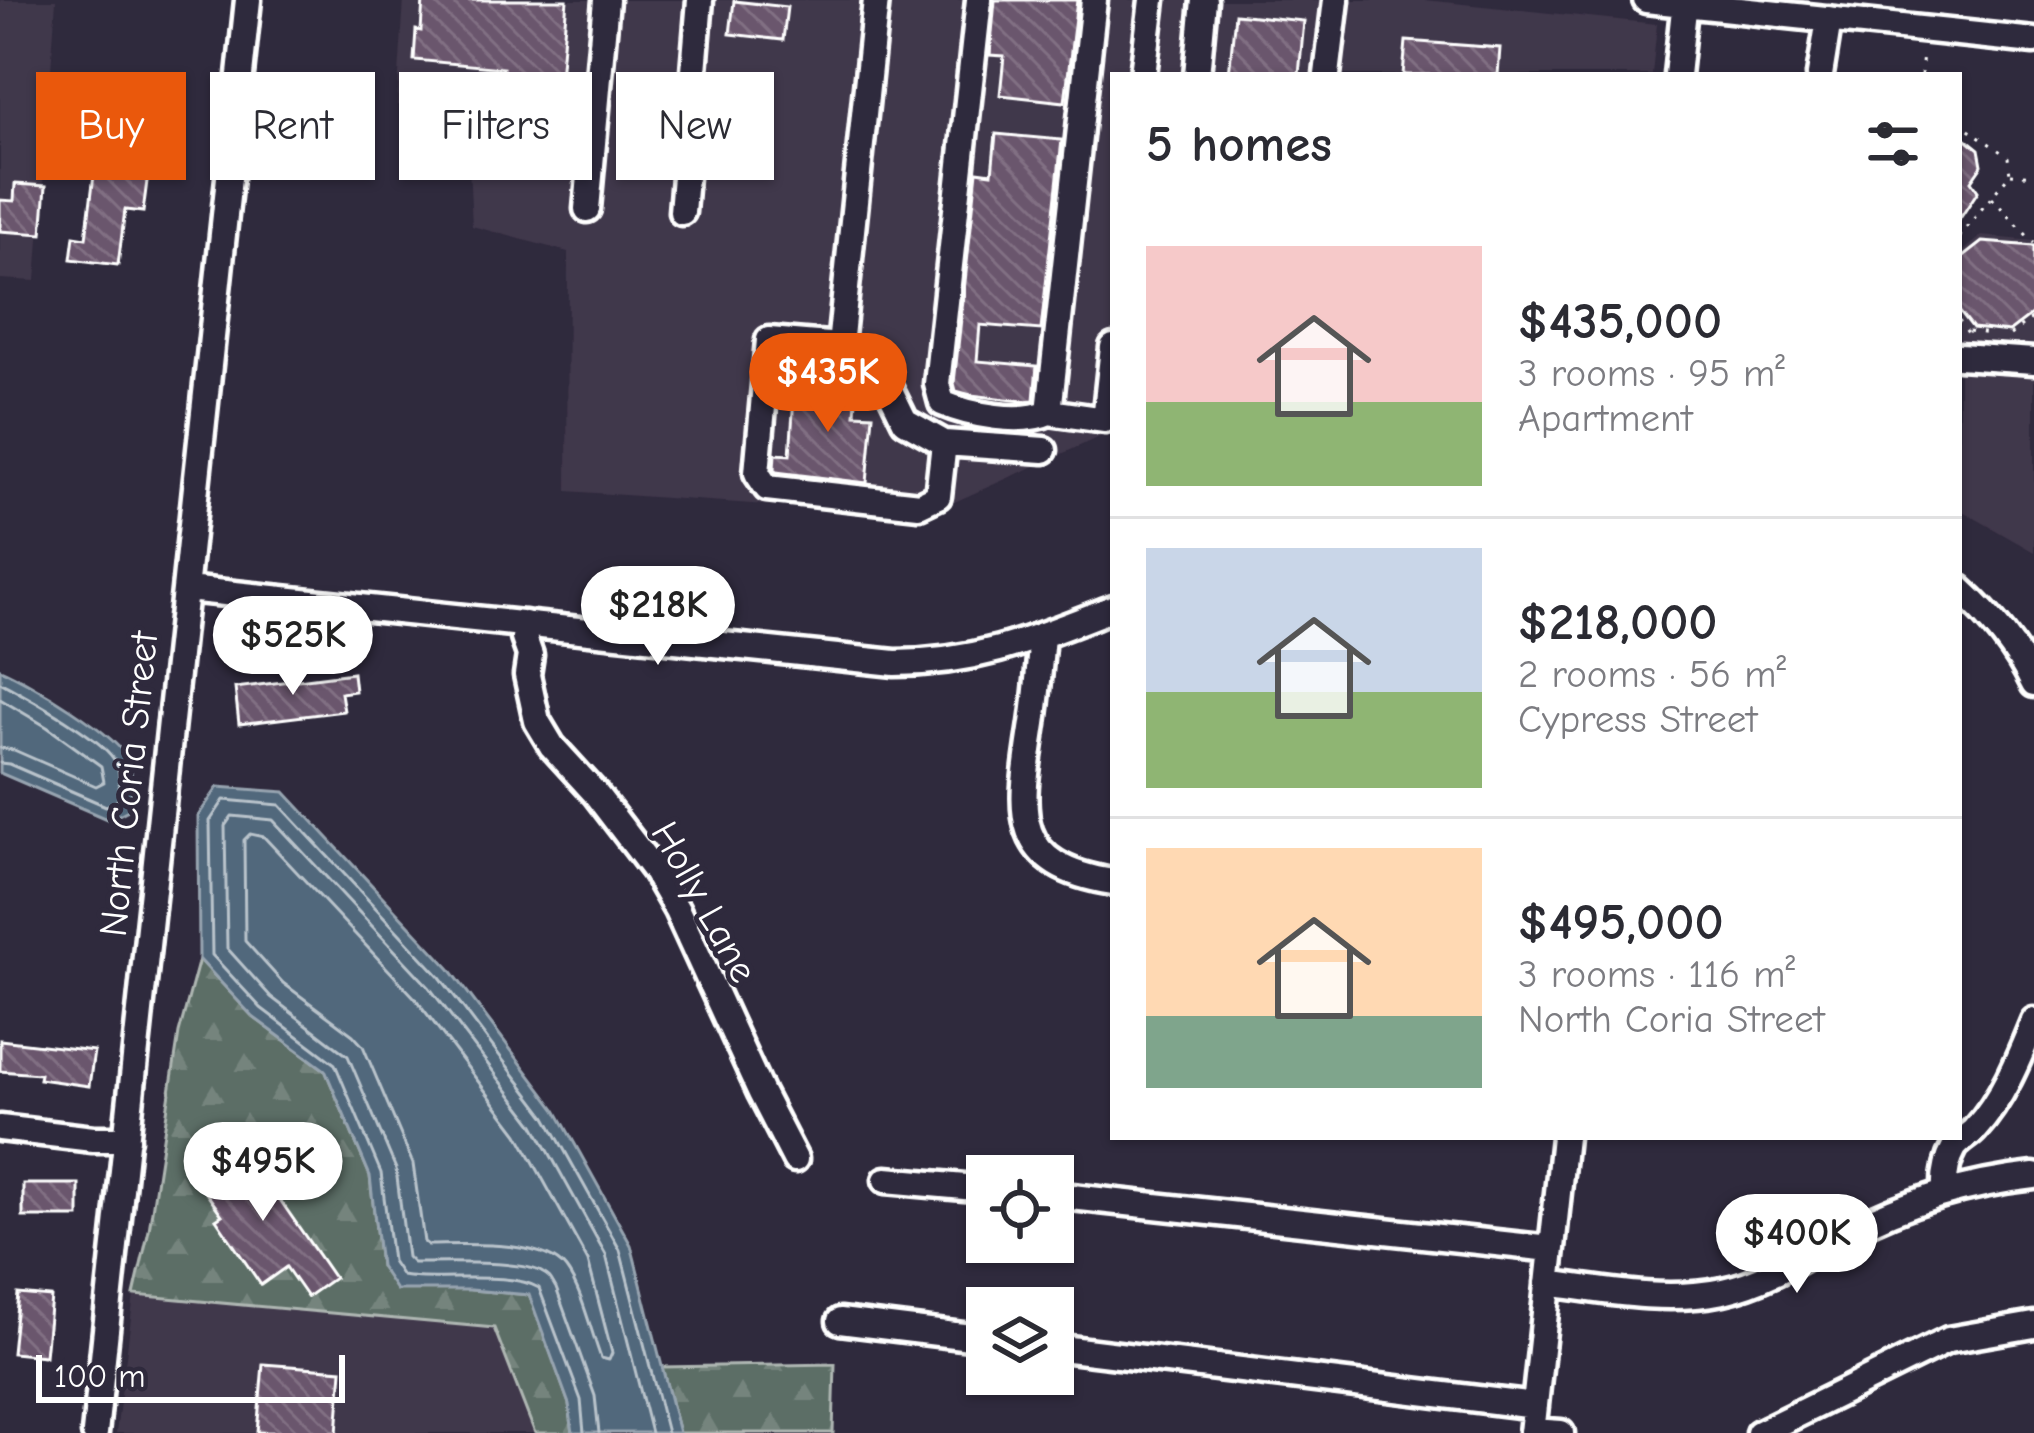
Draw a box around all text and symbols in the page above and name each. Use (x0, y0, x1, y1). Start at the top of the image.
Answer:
chip: Buy (36, 72, 186, 180)
chip: Rent (210, 72, 375, 180)
chip: Filters (399, 72, 592, 180)
chip: New (616, 72, 774, 180)
icon: filters (1860, 111, 1926, 177)
text: 5 homes (1146, 115, 1332, 174)
text: $435,000 (1518, 292, 1722, 351)
icon: home (1242, 294, 1386, 438)
pin: $435K (744, 333, 912, 435)
text: $435K (776, 349, 880, 394)
text: 3 rooms · 95 m² (1518, 351, 1785, 396)
text: Apartment (1518, 396, 1693, 441)
pin: $218K (574, 566, 742, 668)
text: $218K (608, 582, 708, 627)
text: $218,000 (1518, 593, 1718, 652)
pin: $525K (209, 596, 377, 698)
icon: home (1242, 596, 1386, 740)
text: $525K (240, 612, 346, 657)
street label: North Coria Street (91, 627, 168, 939)
text: 2 rooms · 56 m² (1518, 652, 1786, 697)
text: Cypress Street (1518, 697, 1758, 742)
street label: Holly Lane (642, 814, 766, 990)
text: $495,000 (1518, 893, 1724, 952)
icon: home (1242, 896, 1386, 1040)
text: 3 rooms · 116 m² (1518, 952, 1795, 997)
text: North Coria Street (1518, 997, 1825, 1042)
pin: $495K (179, 1122, 347, 1224)
text: $495K (211, 1138, 315, 1183)
map controls (966, 1155, 1074, 1395)
button: locate (966, 1155, 1074, 1263)
pin: $400K (1713, 1194, 1881, 1296)
text: $400K (1743, 1210, 1851, 1255)
button: layers (966, 1287, 1074, 1395)
scale bar (36, 1349, 345, 1402)
text: 100 m (54, 1357, 146, 1395)

